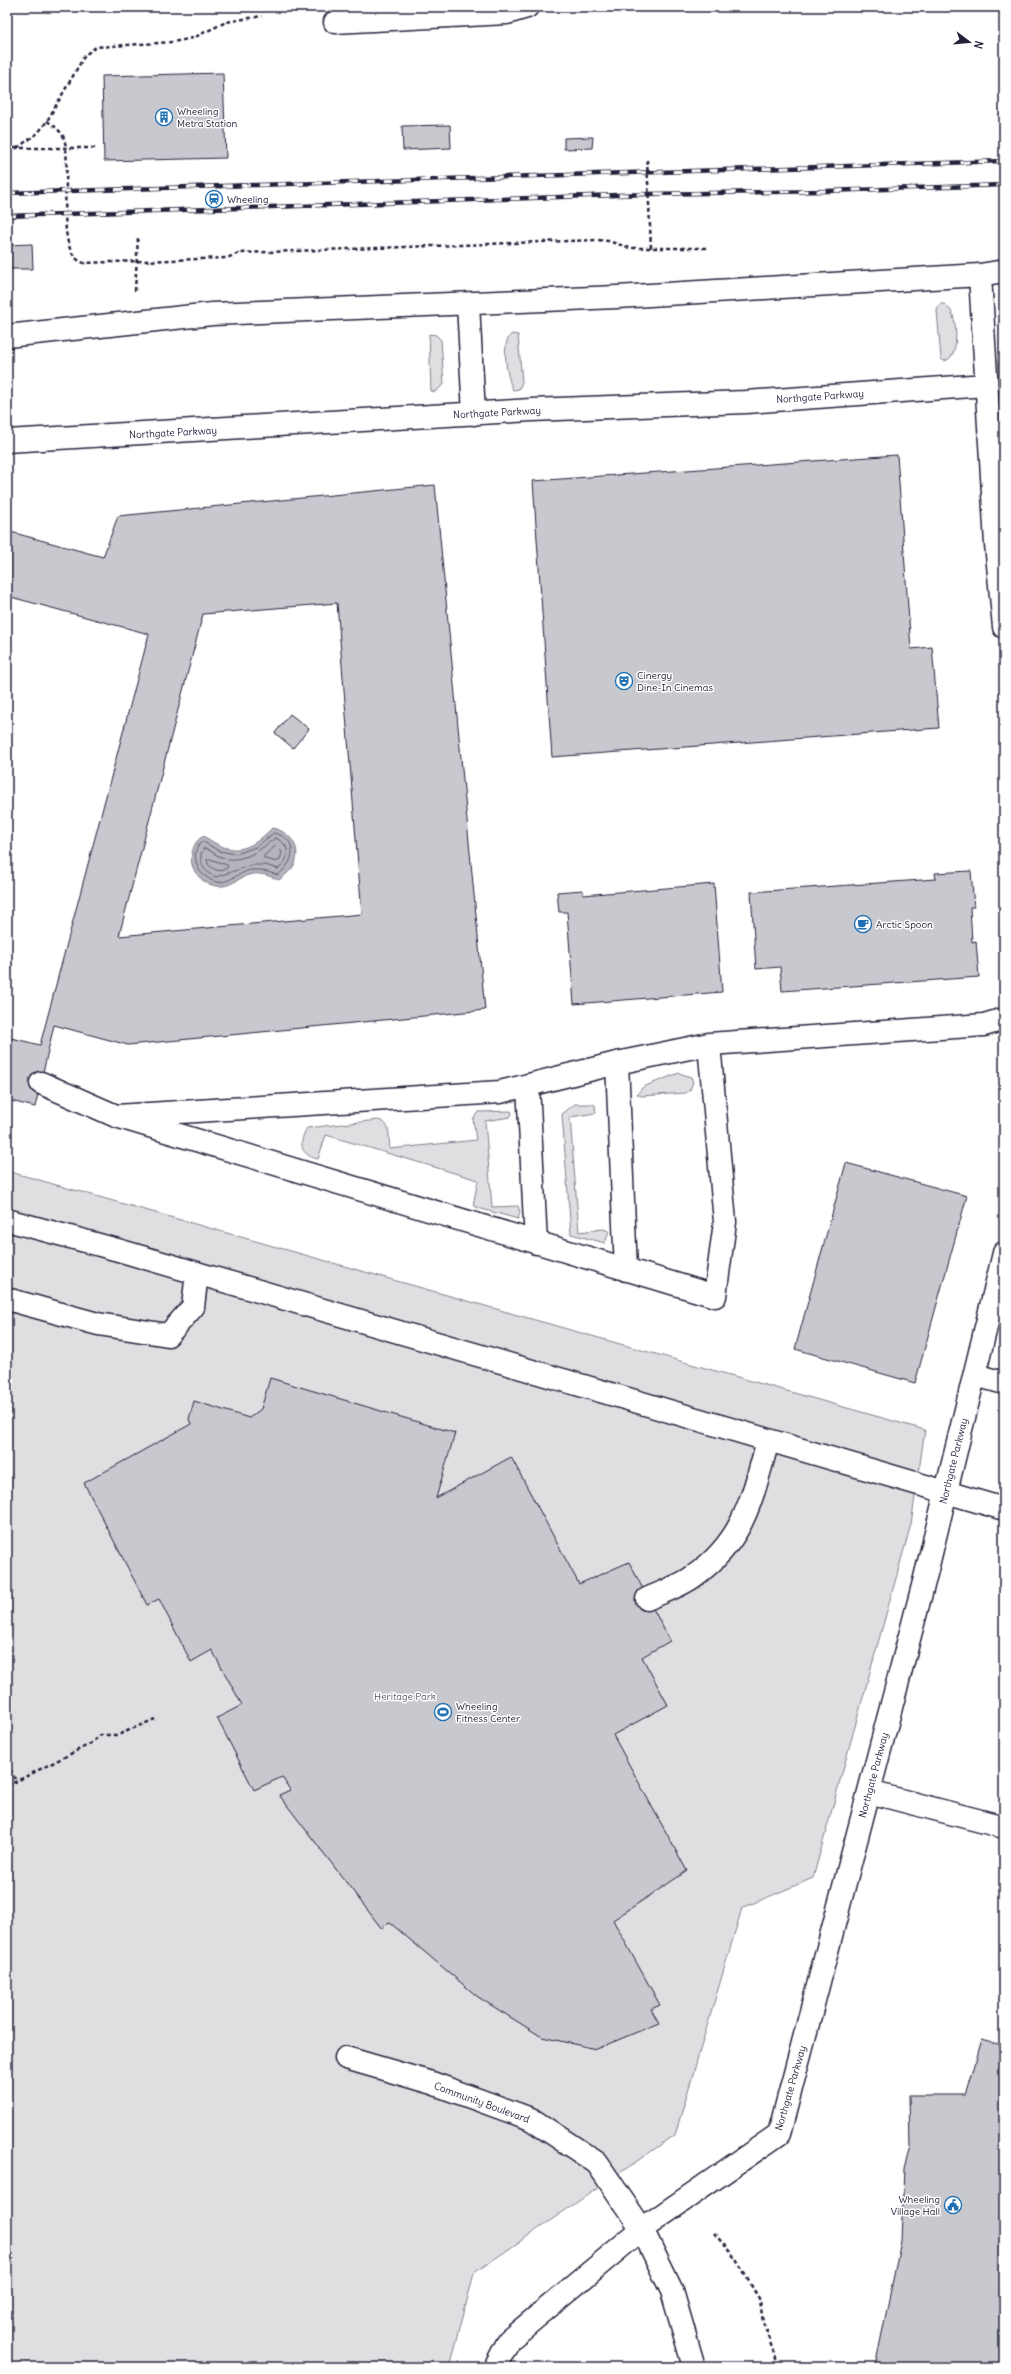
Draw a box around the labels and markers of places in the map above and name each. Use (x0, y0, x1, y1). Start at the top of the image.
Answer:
place label: Wheeling Metra Station (177, 105, 238, 130)
building icon: Wheeling Metra Station (154, 107, 174, 127)
station icon: Wheeling (204, 189, 224, 209)
place label: Wheeling (227, 193, 269, 206)
place label: Cinergy Dine-In Cinemas (637, 669, 713, 694)
theatre icon: Cinergy Dine-In Cinemas (614, 671, 634, 691)
cafe icon: Arctic Spoon (853, 914, 873, 934)
place label: Arctic Spoon (876, 918, 933, 931)
place label: Wheeling Fitness Center (456, 1700, 520, 1725)
sports icon: Wheeling Fitness Center (433, 1702, 453, 1722)
place label: Wheeling Village Hall (891, 2193, 940, 2218)
public building icon: Wheeling Village Hall (943, 2195, 963, 2215)

